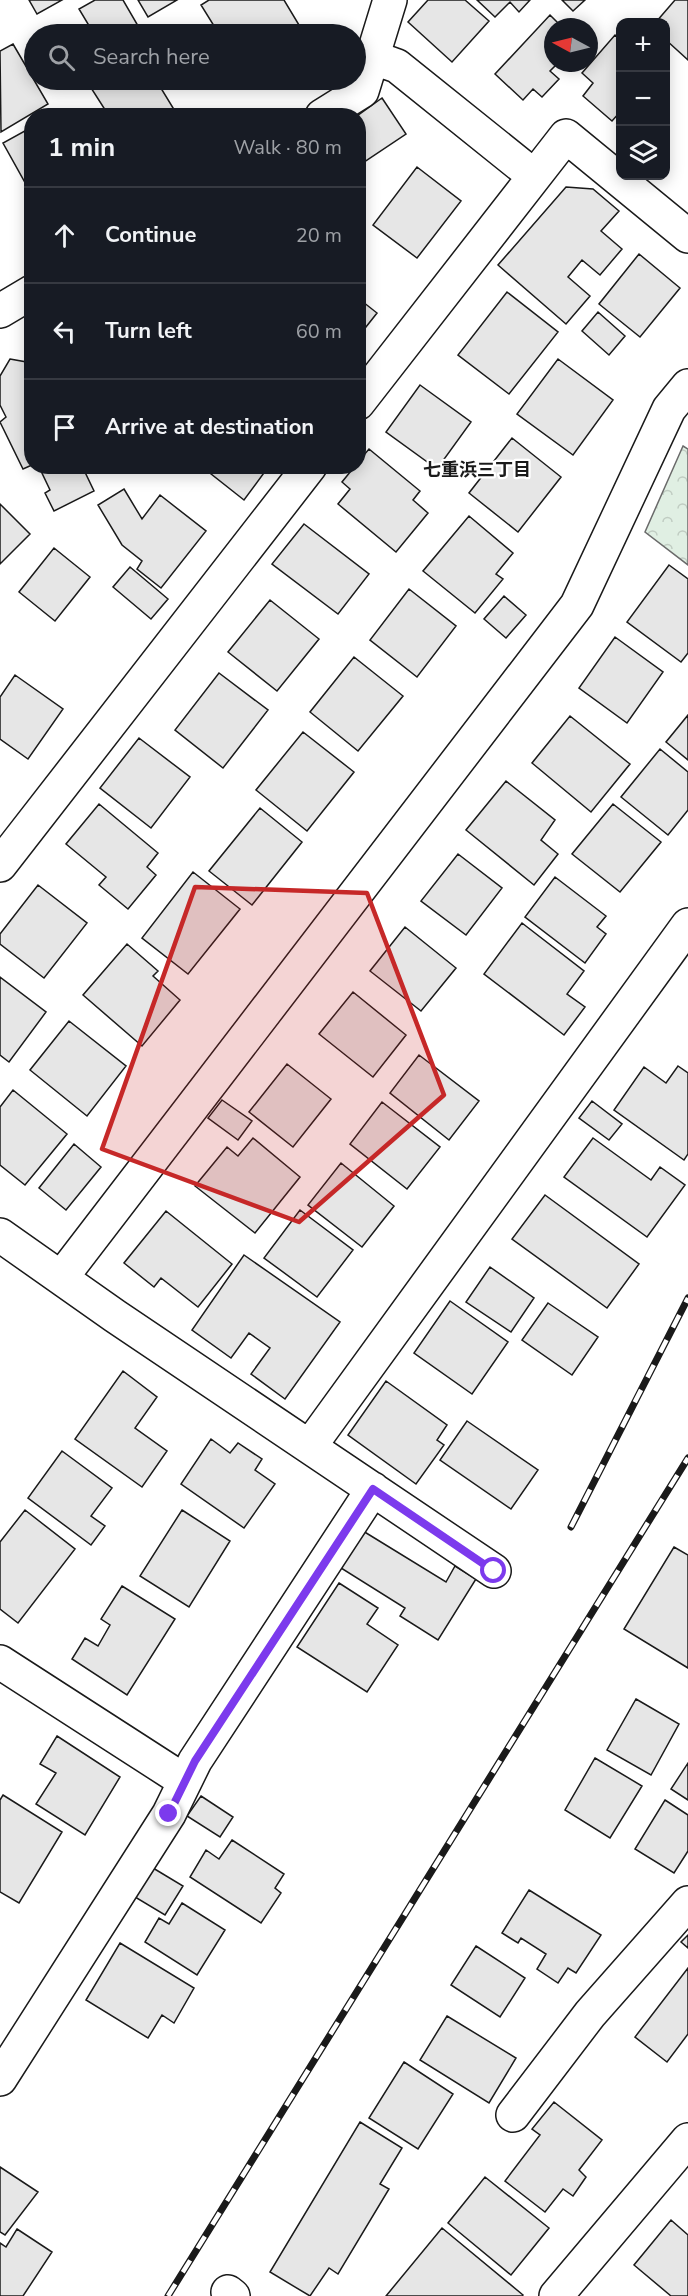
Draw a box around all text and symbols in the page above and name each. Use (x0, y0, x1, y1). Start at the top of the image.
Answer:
north arrow (544, 18, 598, 72)
map controls (616, 18, 670, 180)
button: + (616, 18, 670, 72)
search box (24, 24, 366, 90)
icon: search (45, 41, 78, 74)
text: Search here (93, 42, 210, 72)
button: − (616, 72, 670, 126)
button: layers (616, 126, 670, 180)
text: 1 min (48, 130, 115, 165)
text: Walk · 80 m (234, 134, 342, 161)
icon: ahead (48, 219, 81, 252)
text: Continue (105, 220, 196, 250)
text: 20 m (296, 222, 342, 249)
icon: left (48, 315, 81, 348)
text: Turn left (105, 316, 192, 346)
text: 60 m (296, 318, 342, 345)
icon: arrive (48, 411, 81, 444)
text: Arrive at destination (105, 412, 314, 442)
district label: 七重浜三丁目 (423, 458, 531, 482)
route start (480, 1557, 506, 1583)
route end (155, 1800, 181, 1826)

